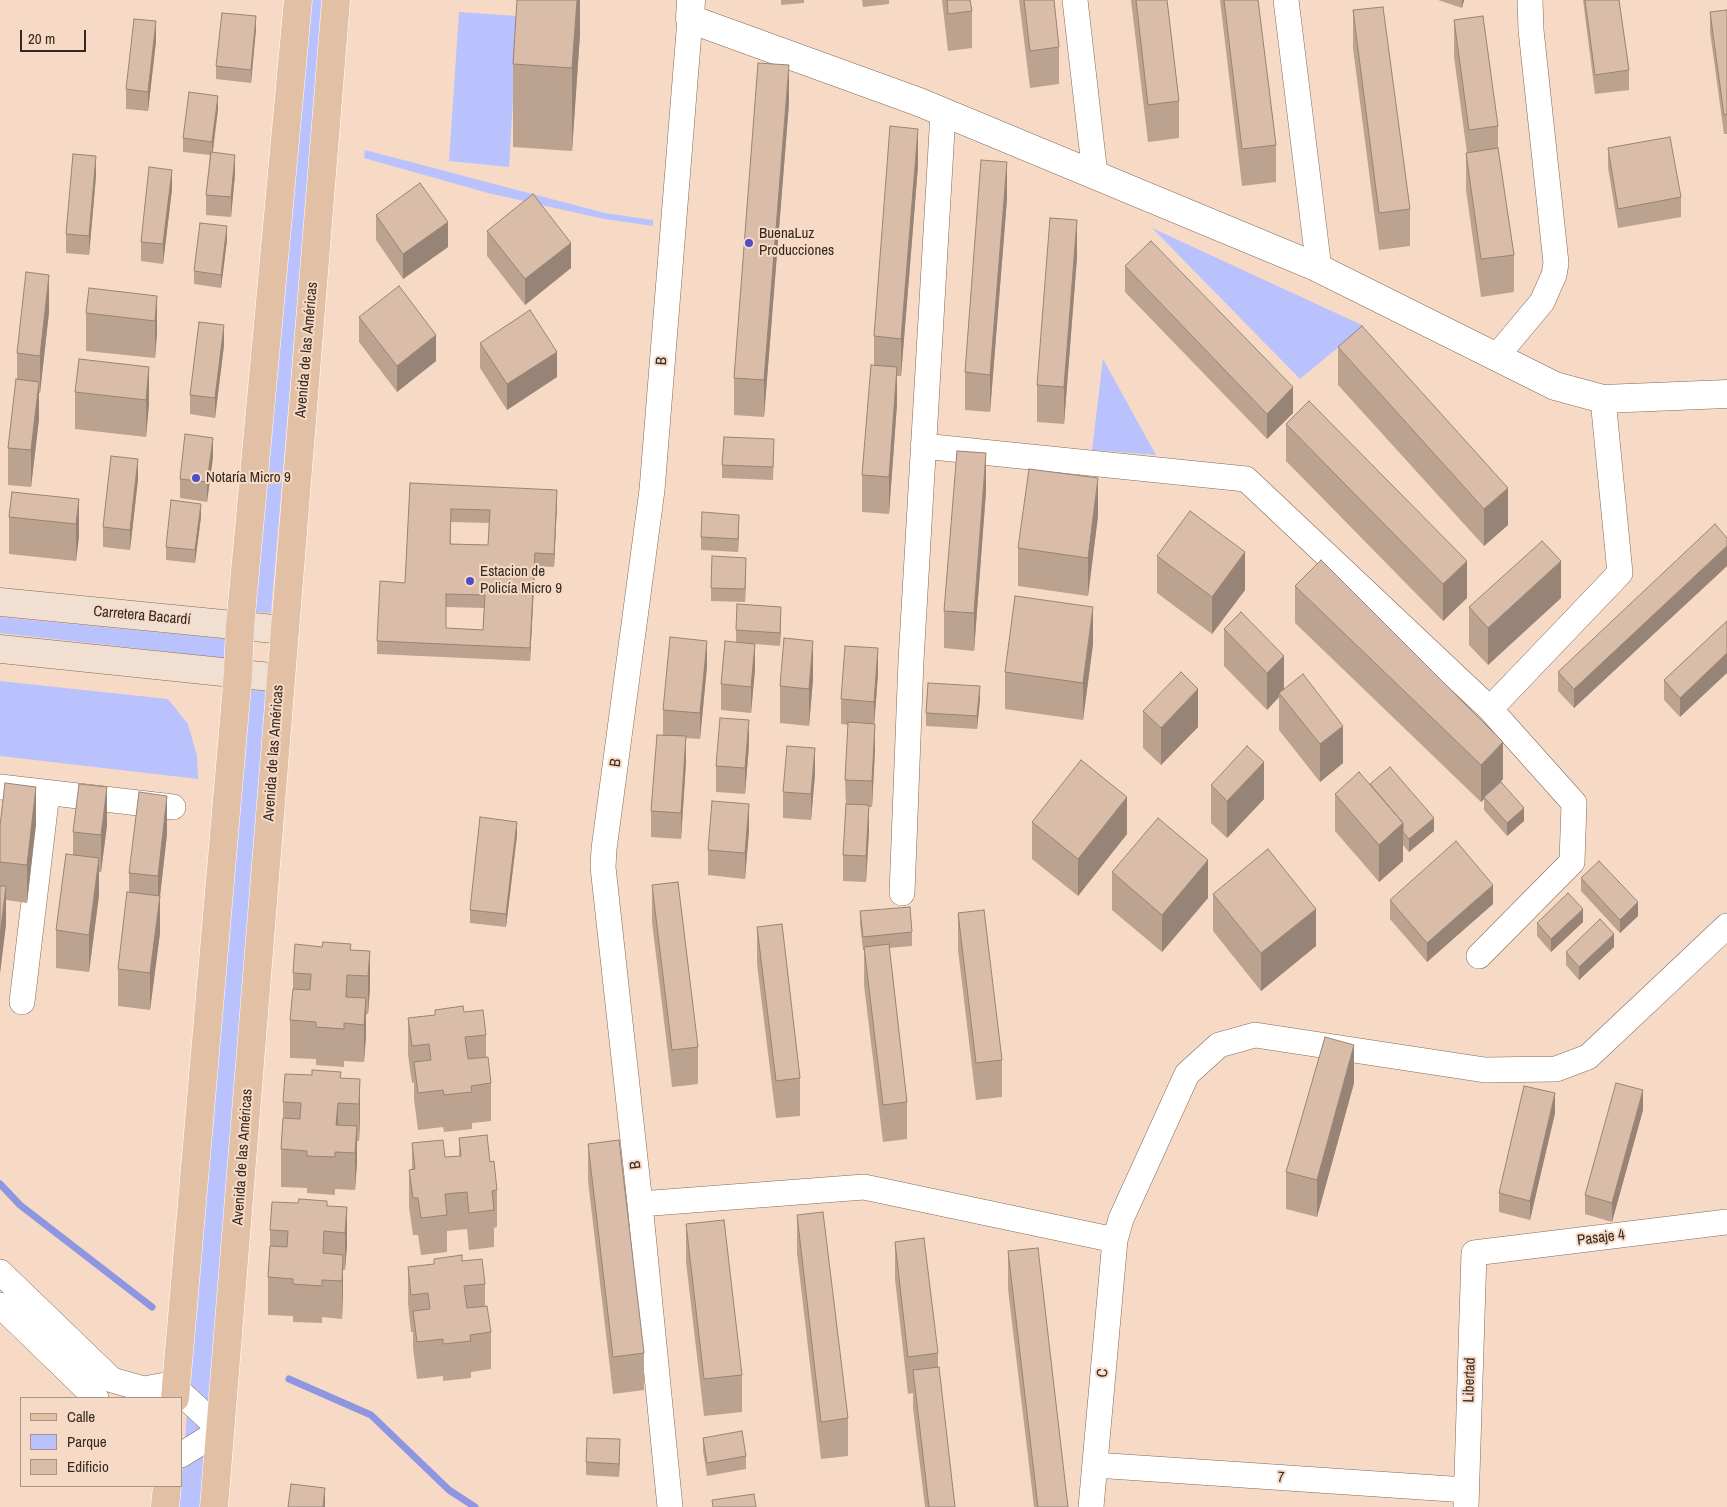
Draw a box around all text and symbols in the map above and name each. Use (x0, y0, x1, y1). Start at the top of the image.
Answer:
scale bar (22, 20, 89, 52)
text: 20 m (28, 28, 55, 49)
place label: BuenaLuz Producciones (759, 225, 834, 260)
marker: BuenaLuz Producciones (743, 237, 755, 249)
street label: Avenida de las Américas (292, 281, 322, 419)
street label: B (653, 356, 671, 366)
place label: Notaría Micro 9 (206, 469, 291, 487)
marker: Notaría Micro 9 (190, 472, 202, 484)
place label: Estacion de Policía Micro 9 (480, 563, 562, 598)
marker: Estacion de Policía Micro 9 (464, 575, 476, 587)
street label: Carretera Bacardí (93, 603, 191, 629)
street label: Avenida de las Américas (260, 684, 288, 822)
street label: B (607, 758, 625, 768)
street label: Avenida de las Américas (229, 1088, 257, 1226)
street label: B (627, 1160, 645, 1170)
street label: Pasaje 4 (1576, 1226, 1626, 1250)
street label: Libertad (1460, 1357, 1480, 1403)
street label: C (1094, 1368, 1112, 1378)
legend (20, 1397, 182, 1487)
text: Calle (67, 1406, 95, 1427)
text: Parque (67, 1431, 107, 1452)
text: Edificio (67, 1456, 109, 1477)
street label: 7 (1277, 1469, 1285, 1487)

